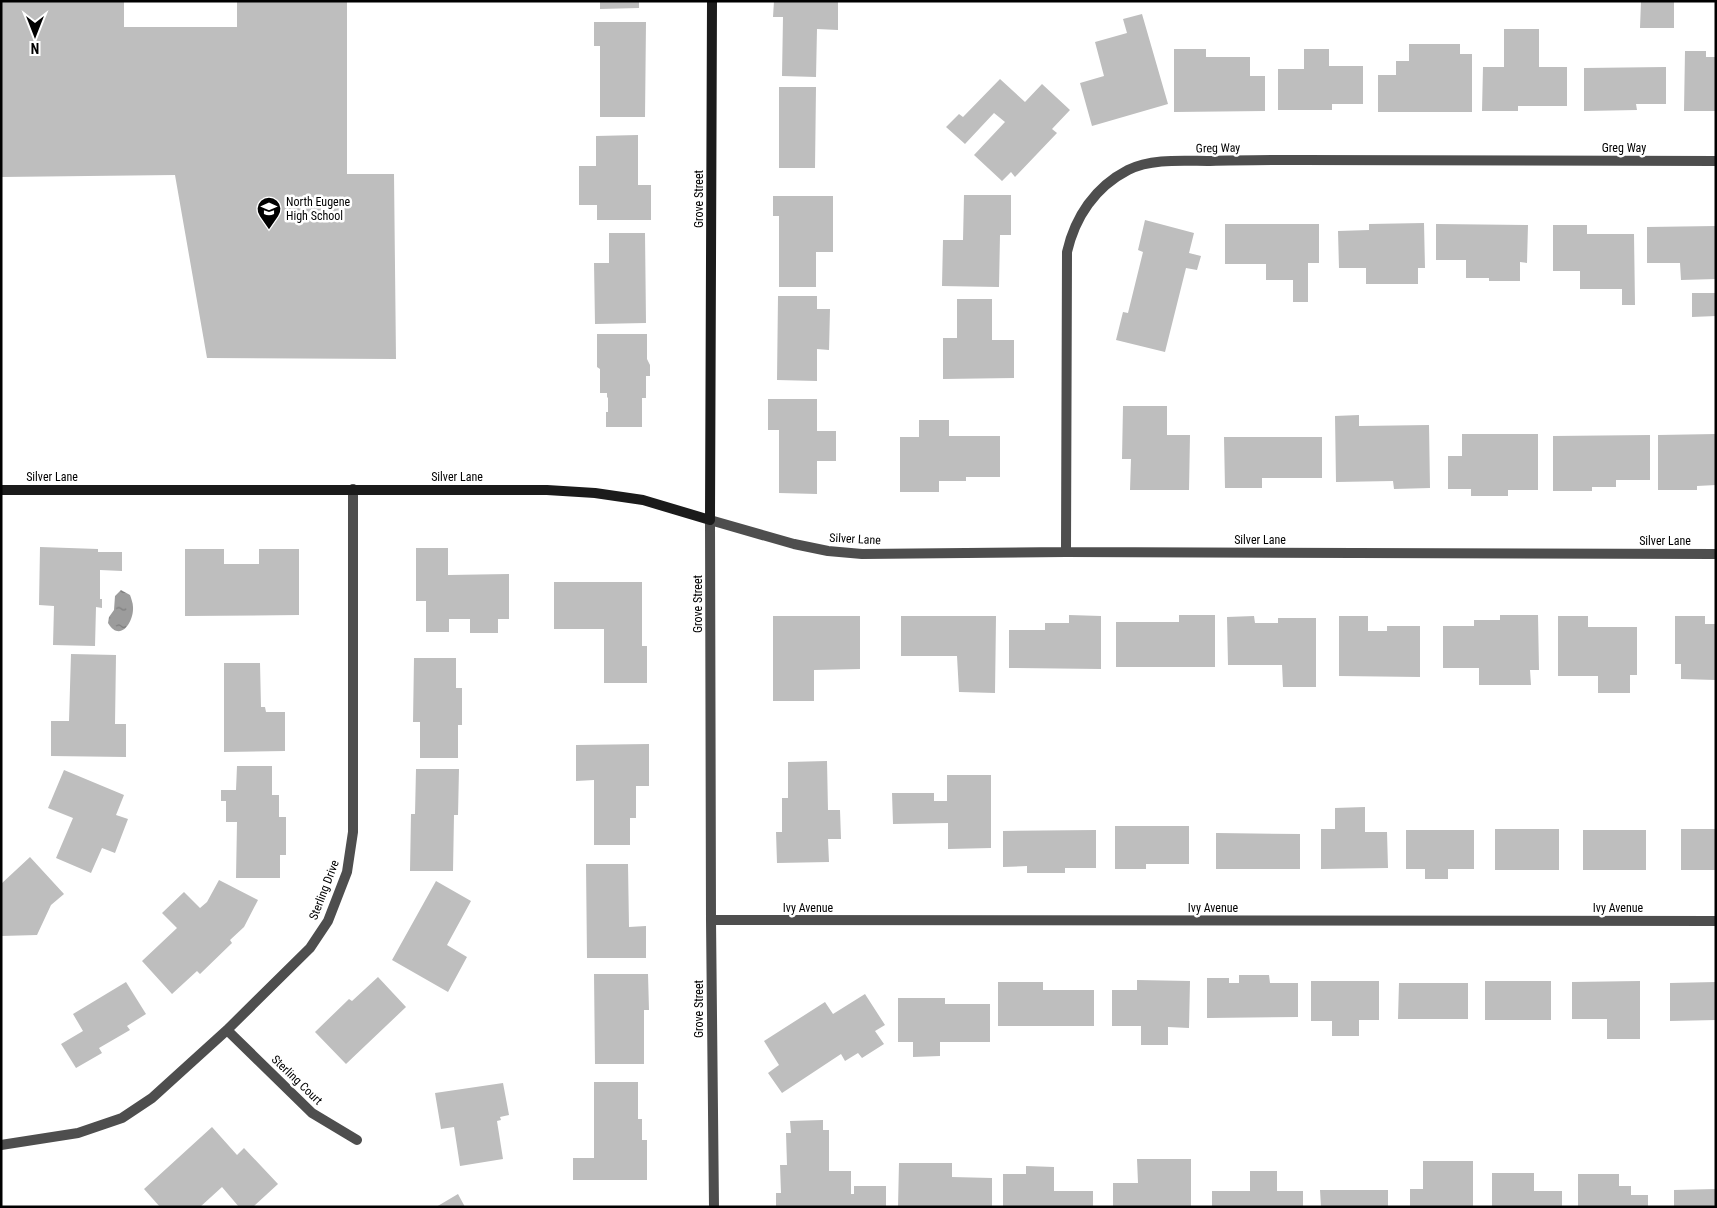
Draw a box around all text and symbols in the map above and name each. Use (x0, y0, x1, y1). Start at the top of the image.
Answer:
north arrow (10, 10, 60, 60)
text: N (31, 40, 39, 56)
street label: Greg Way (1196, 141, 1240, 155)
street label: Greg Way (1602, 141, 1646, 155)
street label: Grove Street (692, 169, 706, 228)
place label: North Eugene High School (286, 195, 351, 223)
school or university icon: North Eugene High School (256, 196, 282, 230)
street label: Silver Lane (26, 470, 78, 484)
street label: Silver Lane (431, 470, 483, 484)
street label: Silver Lane (829, 531, 882, 547)
street label: Silver Lane (1234, 533, 1286, 547)
street label: Silver Lane (1639, 534, 1691, 548)
street label: Grove Street (691, 574, 705, 633)
street label: Sterling Drive (306, 858, 342, 922)
street label: Ivy Avenue (783, 901, 834, 915)
street label: Ivy Avenue (1188, 901, 1239, 915)
street label: Ivy Avenue (1593, 901, 1644, 915)
street label: Grove Street (692, 979, 706, 1038)
street label: Sterling Court (269, 1052, 326, 1108)

